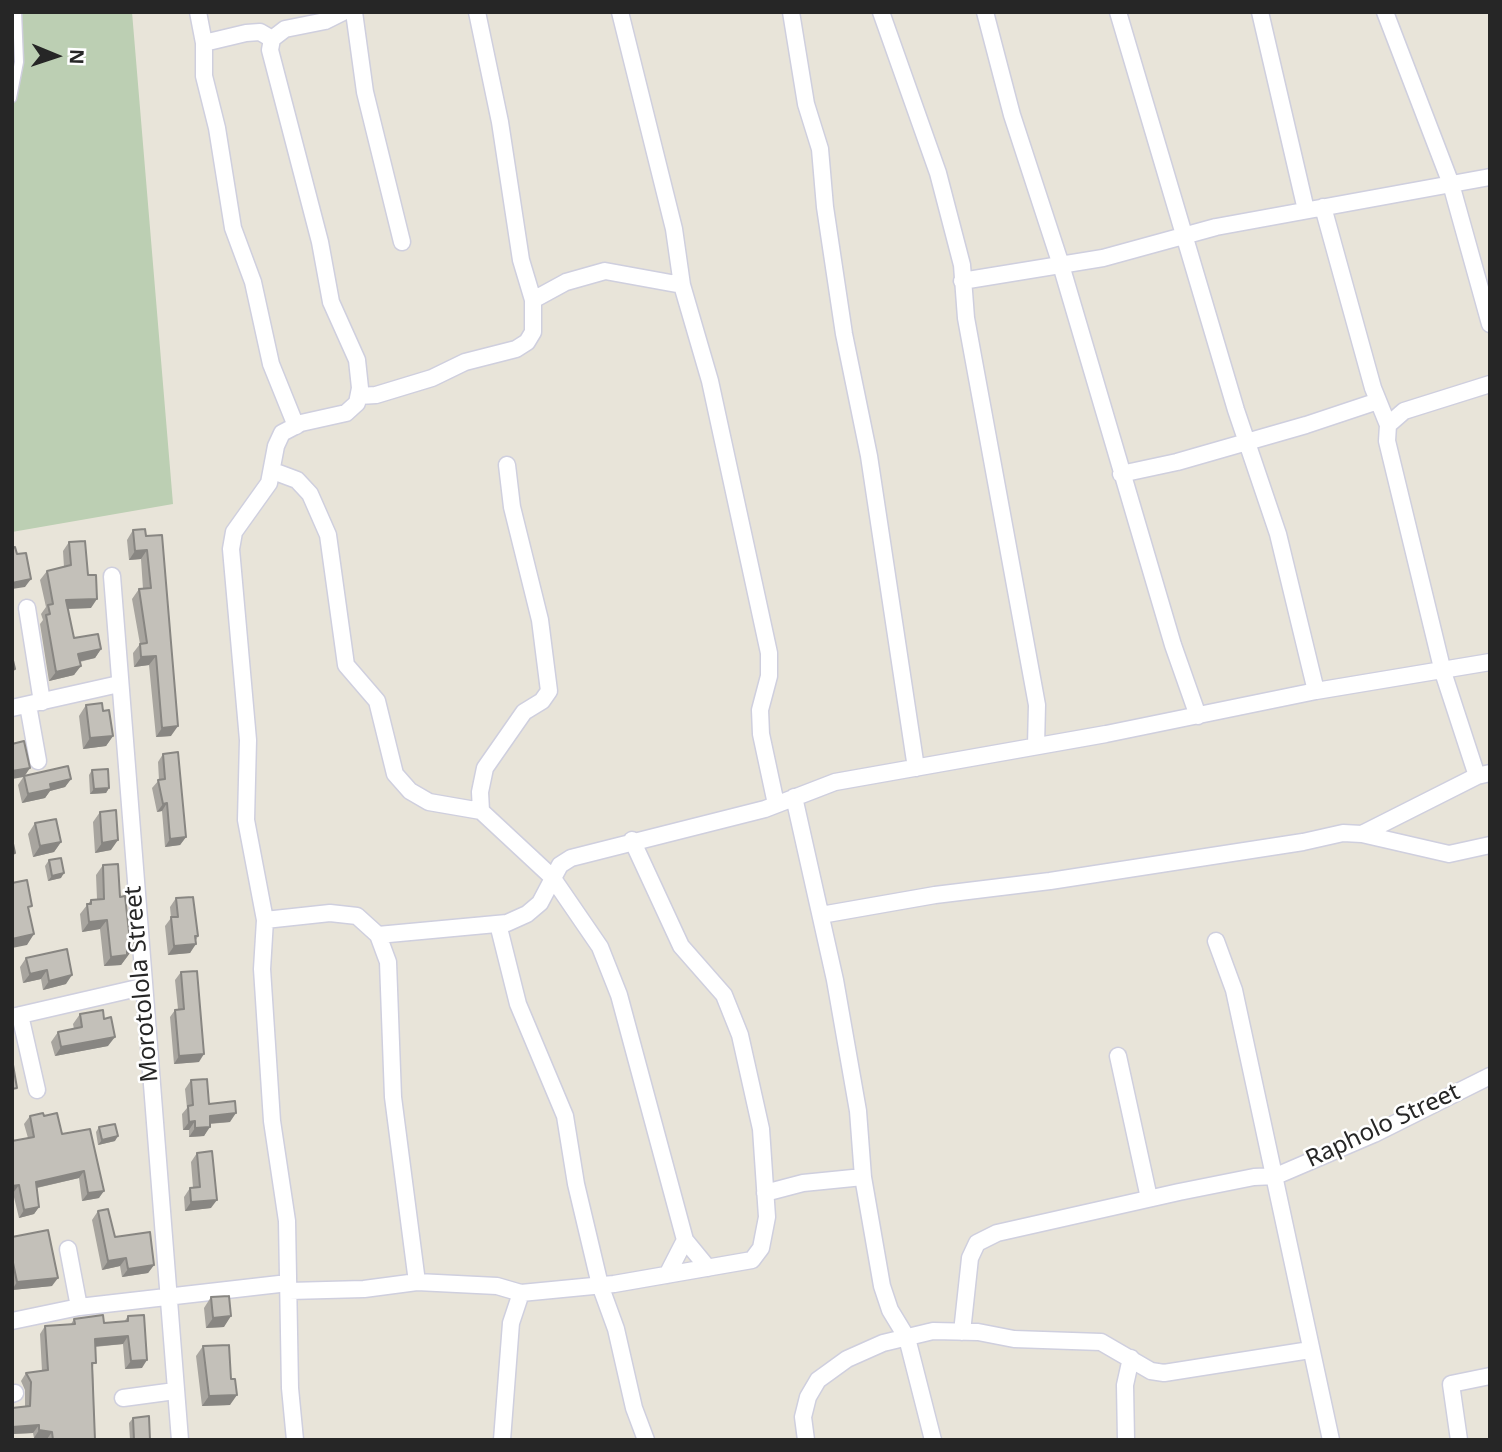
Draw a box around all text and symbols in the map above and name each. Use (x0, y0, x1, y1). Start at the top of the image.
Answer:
north arrow (21, 21, 91, 91)
text: N (64, 49, 90, 65)
street label: Morotolola Street (119, 885, 165, 1083)
street label: Rapholo Street (1301, 1078, 1465, 1174)

